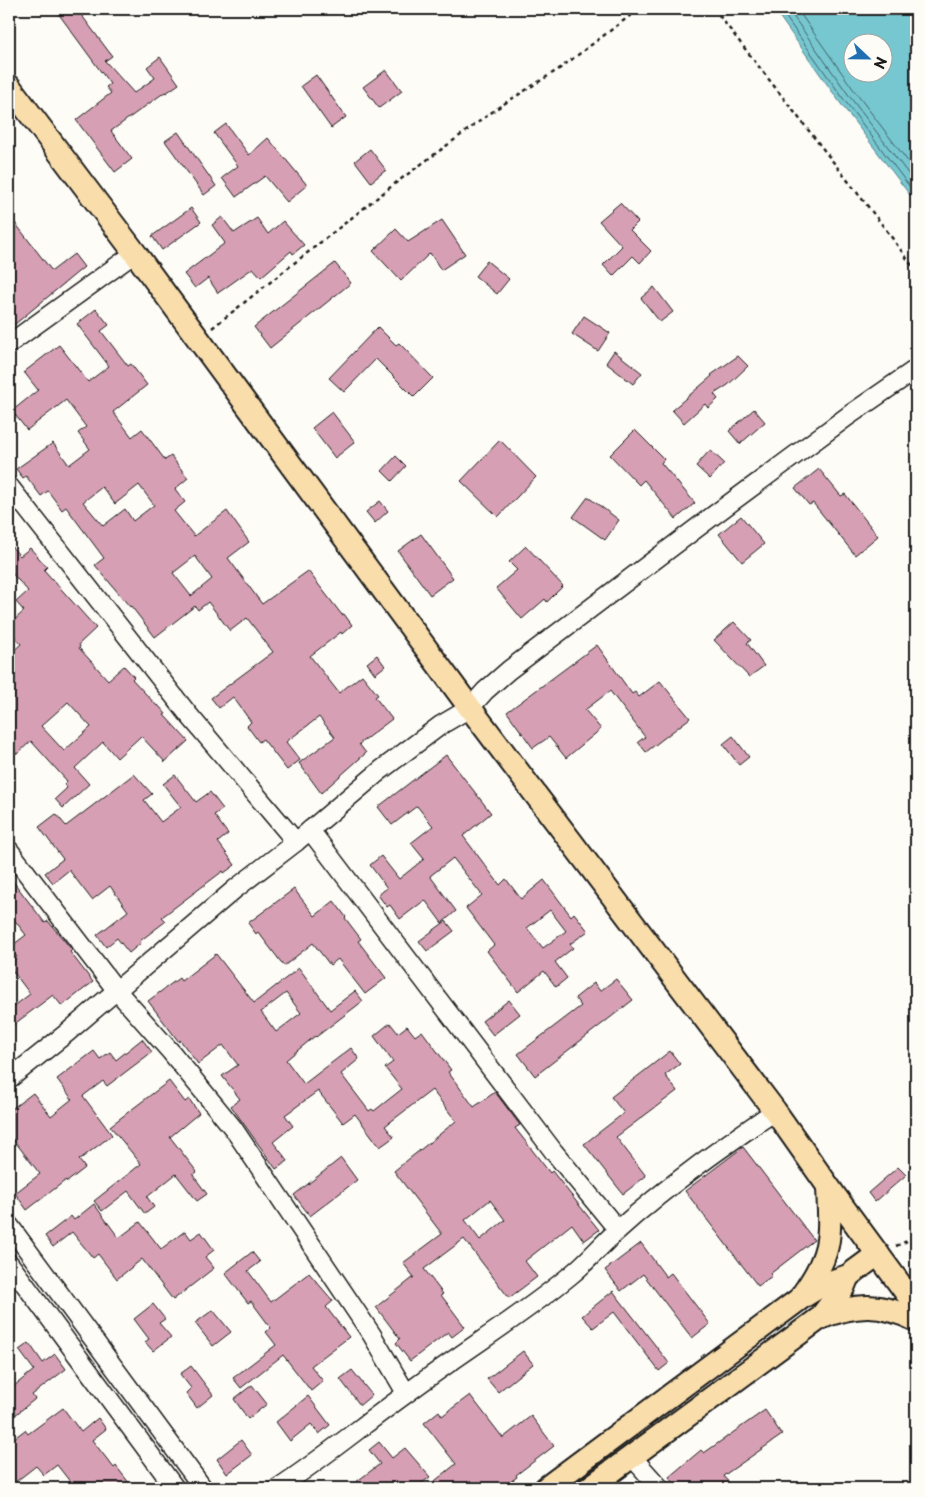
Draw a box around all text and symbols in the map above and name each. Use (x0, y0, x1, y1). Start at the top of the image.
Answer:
north arrow (842, 32, 892, 82)
text: N (869, 54, 892, 72)

